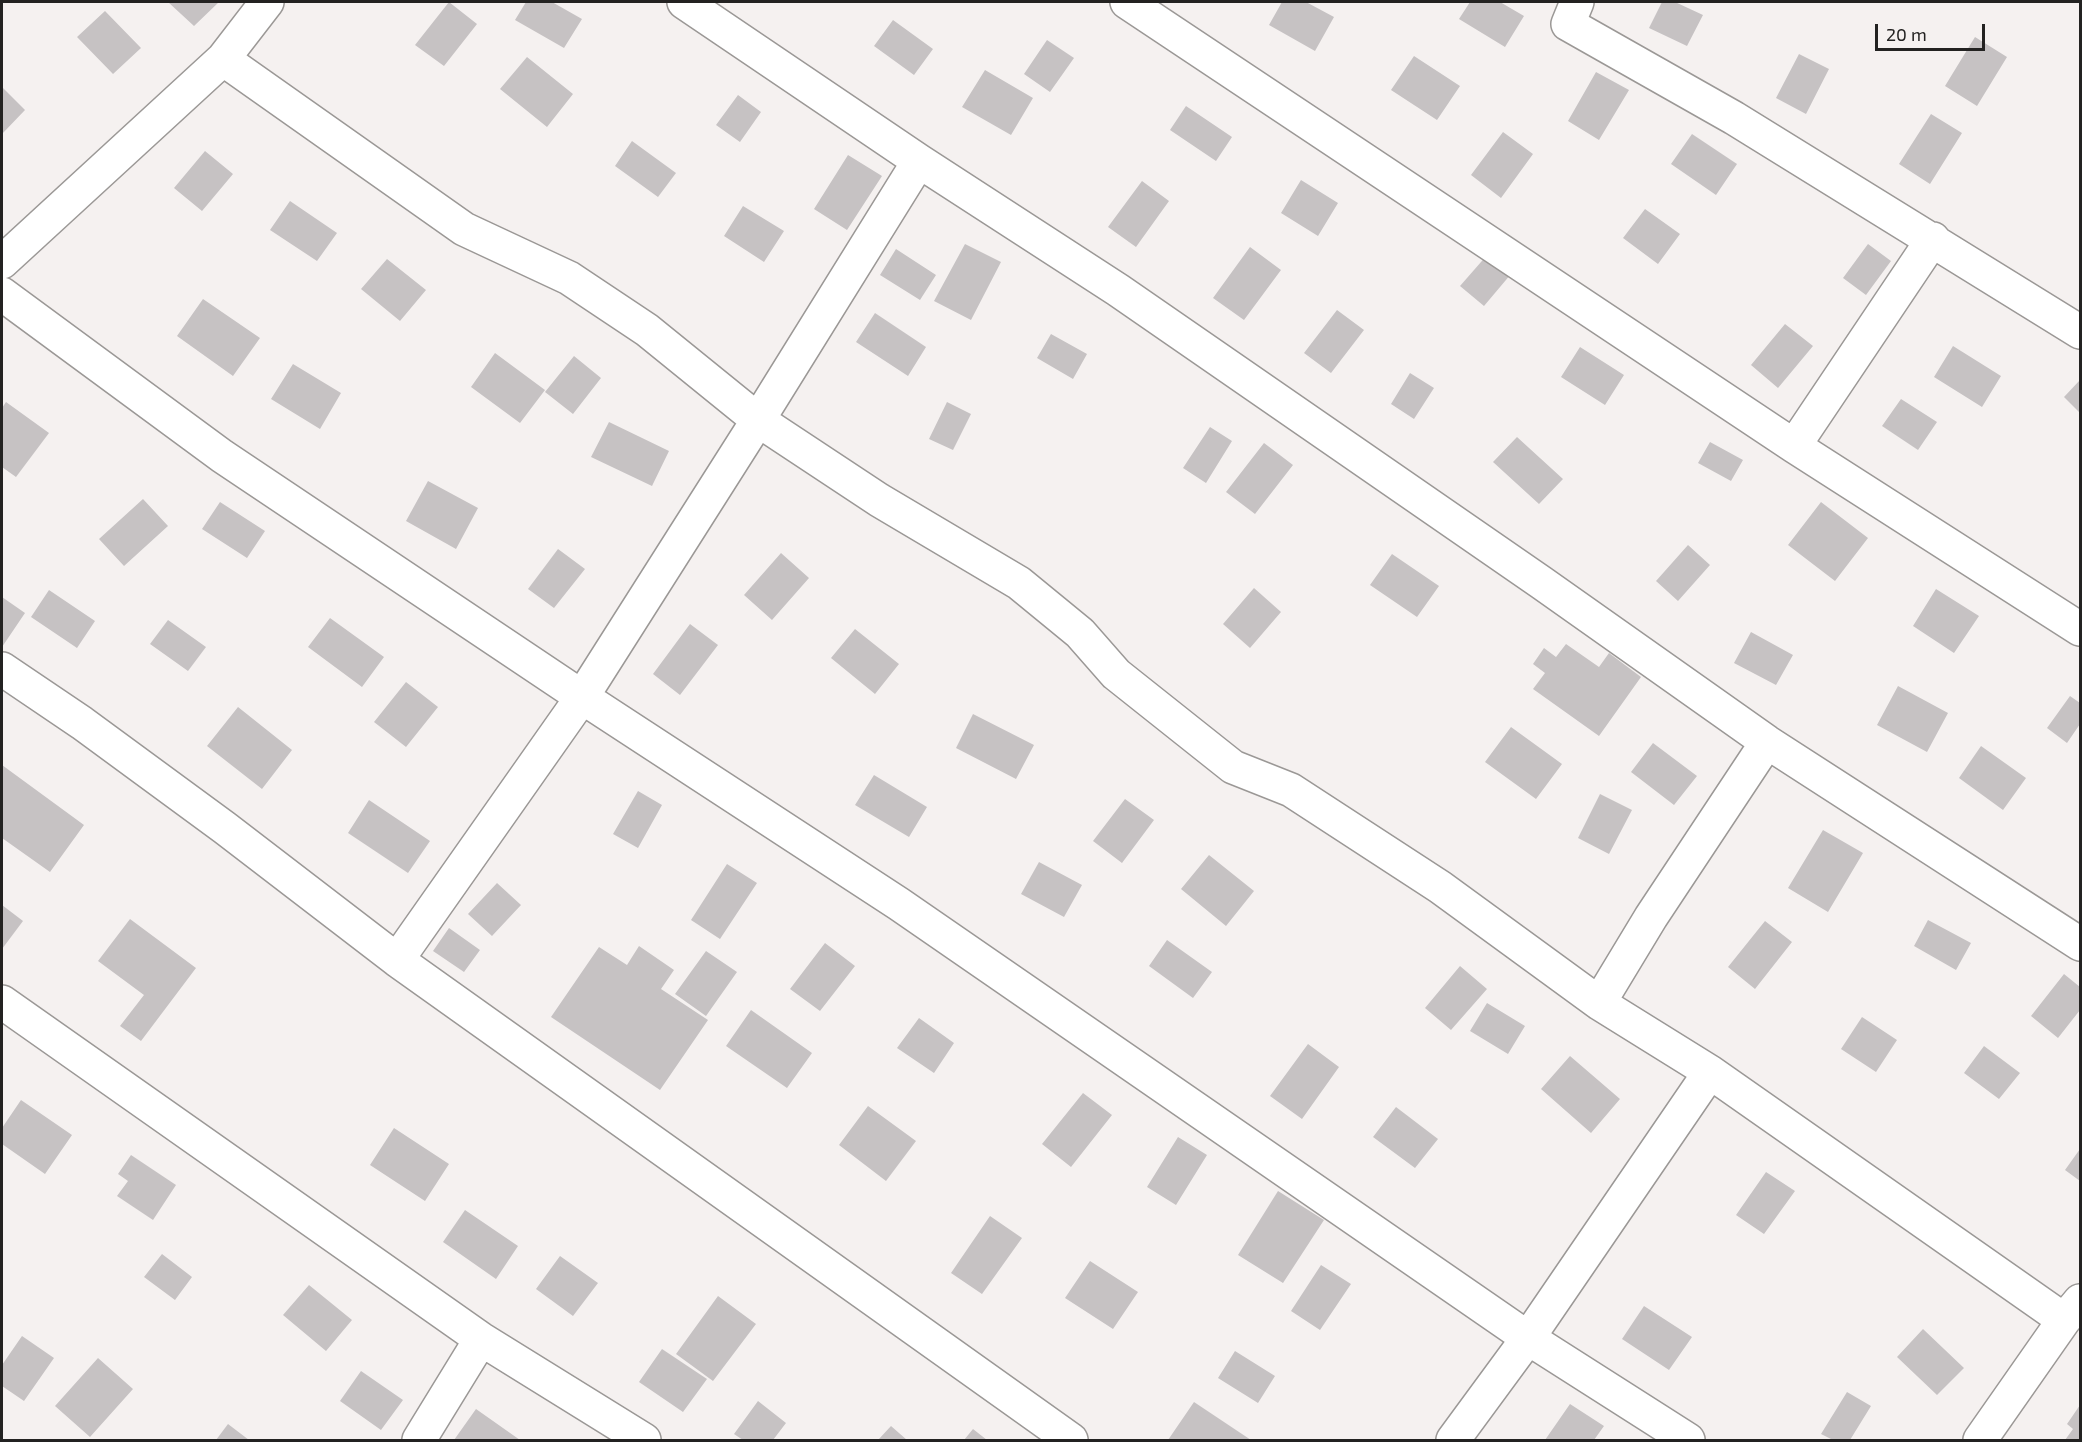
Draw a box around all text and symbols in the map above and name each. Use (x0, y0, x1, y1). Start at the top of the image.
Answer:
scale bar (1878, 12, 1988, 50)
text: 20 m (1886, 23, 1927, 45)

